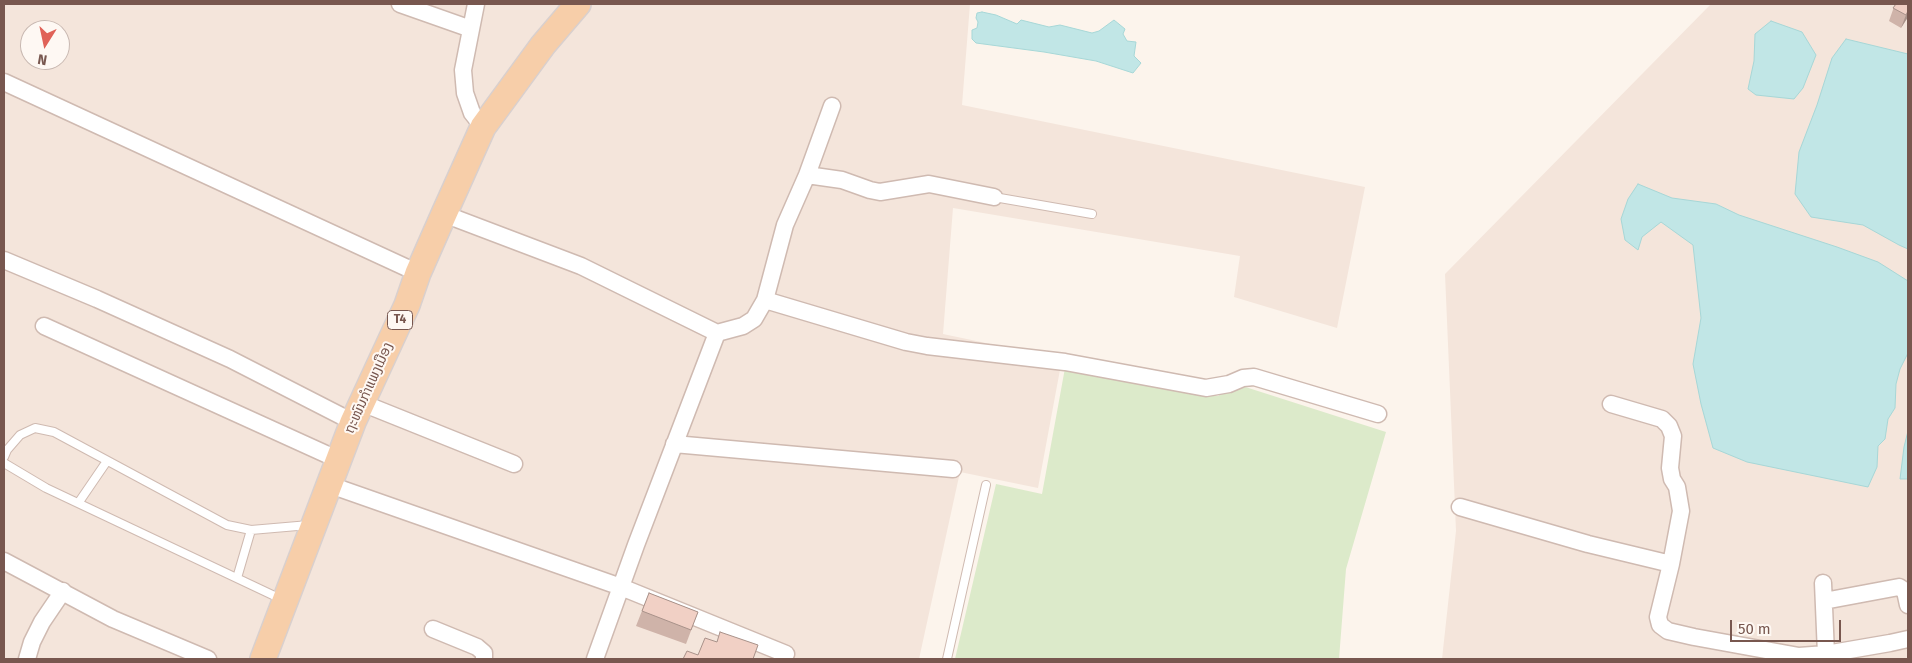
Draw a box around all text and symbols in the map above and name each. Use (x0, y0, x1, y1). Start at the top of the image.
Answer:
north arrow (20, 20, 70, 70)
text: N (36, 50, 49, 68)
road number: T4 (388, 310, 412, 330)
street label: ຖະໜົນກຳແພງເມືອງ (341, 340, 397, 436)
scale bar (1732, 610, 1843, 642)
text: 50 m (1738, 620, 1771, 638)

